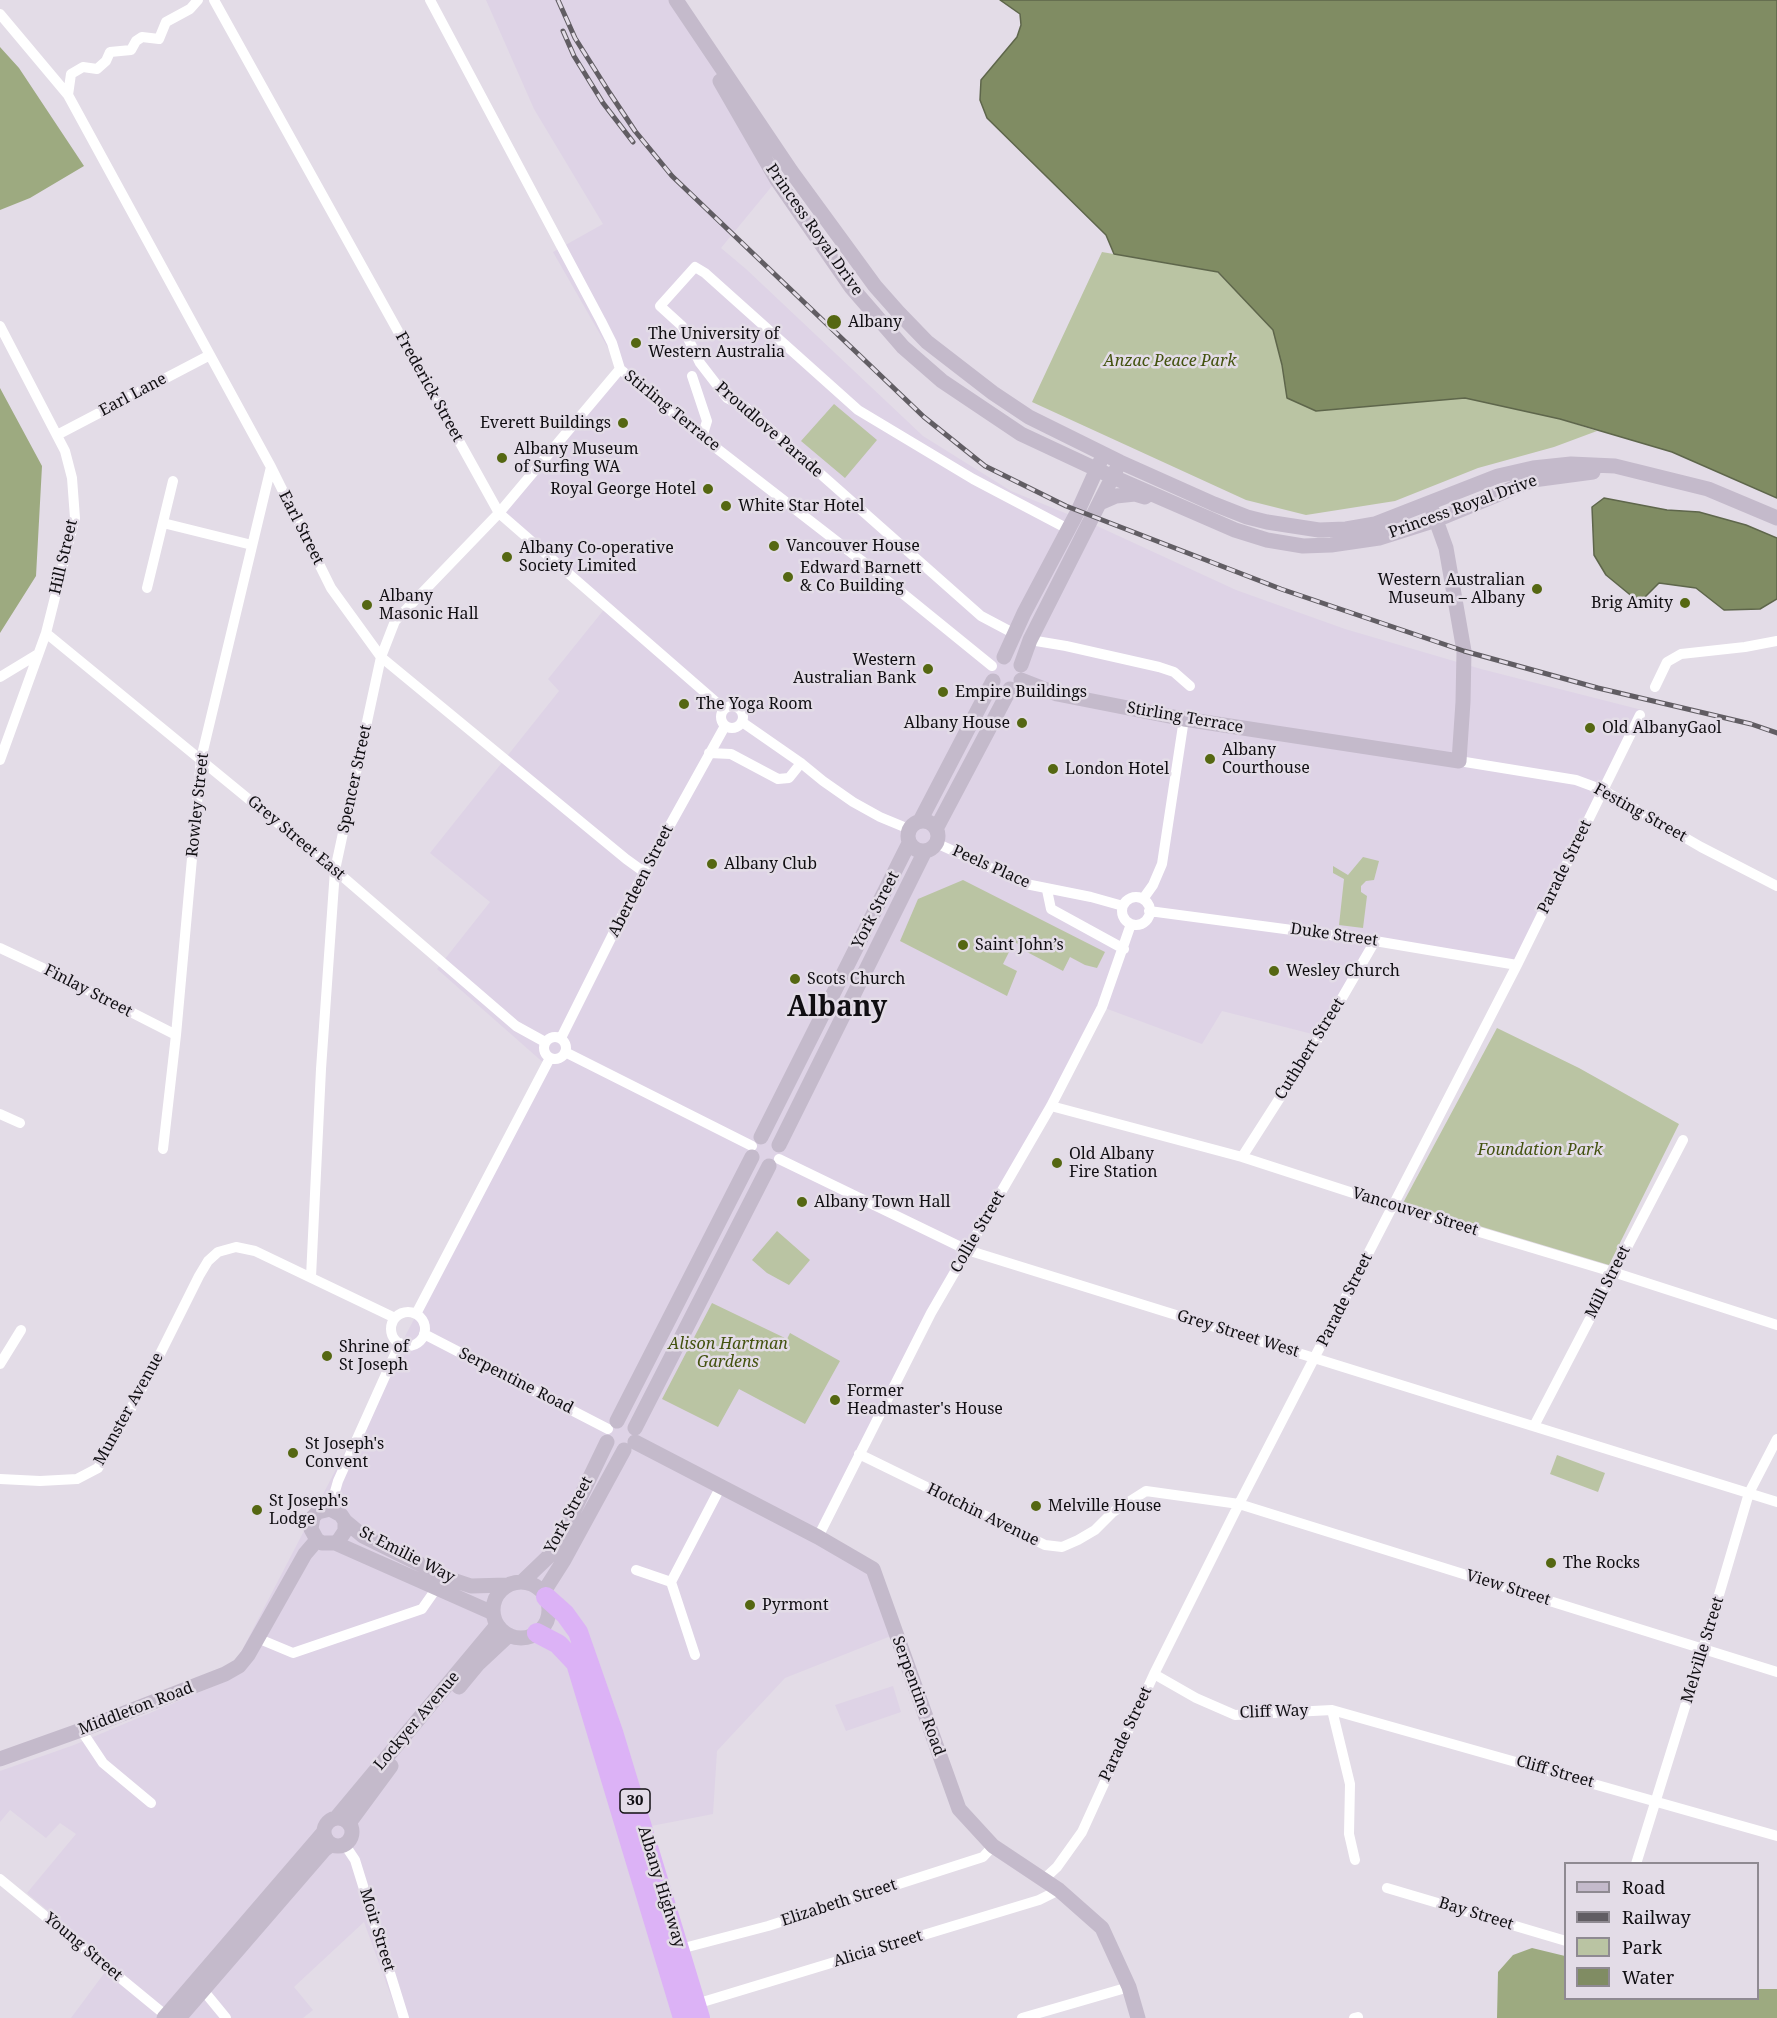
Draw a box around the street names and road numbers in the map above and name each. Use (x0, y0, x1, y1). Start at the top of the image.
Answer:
street label: Princess Royal Drive (761, 160, 867, 300)
street label: Frederick Street (391, 329, 467, 445)
street label: Stirling Terrace (620, 366, 724, 456)
street label: Earl Lane (96, 369, 170, 421)
street label: Proudlove Parade (711, 378, 827, 482)
street label: Princess Royal Drive (1386, 471, 1540, 543)
street label: Earl Street (274, 488, 328, 568)
street label: Hill Street (46, 518, 82, 596)
street label: Stirling Terrace (1125, 698, 1245, 738)
street label: Spencer Street (334, 723, 376, 835)
street label: Rowley Street (183, 752, 213, 858)
street label: Festing Street (1590, 780, 1690, 846)
street label: Grey Street East (243, 792, 349, 884)
street label: Parade Street (1534, 817, 1596, 917)
street label: Aberdeen Street (604, 822, 678, 940)
street label: Peels Place (949, 841, 1033, 893)
street label: York Street (848, 868, 904, 952)
street label: Duke Street (1289, 919, 1379, 951)
street label: Finlay Street (41, 961, 135, 1021)
street label: Cuthbert Street (1271, 995, 1349, 1103)
street label: Vancouver Street (1350, 1184, 1480, 1240)
street label: Collie Street (947, 1188, 1009, 1276)
street label: Mill Street (1582, 1243, 1634, 1321)
street label: Parade Street (1313, 1250, 1377, 1350)
street label: Grey Street West (1175, 1306, 1301, 1362)
street label: Serpentine Road (456, 1344, 576, 1418)
street label: Munster Avenue (90, 1349, 168, 1469)
street label: York Street (541, 1474, 597, 1556)
street label: Hotchin Avenue (924, 1480, 1042, 1550)
street label: St Emilie Way (356, 1523, 458, 1587)
street label: View Street (1464, 1566, 1552, 1610)
street label: Melville Street (1678, 1595, 1728, 1705)
street label: Serpentine Road (887, 1634, 949, 1758)
street label: Lockyer Avenue (370, 1668, 464, 1774)
street label: Middleton Road (76, 1678, 196, 1740)
street label: Parade Street (1096, 1684, 1156, 1784)
street label: Cliff Way (1239, 1701, 1309, 1723)
street label: Cliff Street (1514, 1752, 1596, 1792)
road number: 30 (620, 1789, 650, 1813)
street label: Albany Highway (633, 1824, 689, 1950)
street label: Elizabeth Street (779, 1875, 899, 1931)
street label: Moir Street (355, 1886, 399, 1974)
street label: Bay Street (1436, 1894, 1516, 1934)
street label: Young Street (40, 1909, 126, 1985)
street label: Alicia Street (831, 1926, 925, 1972)

